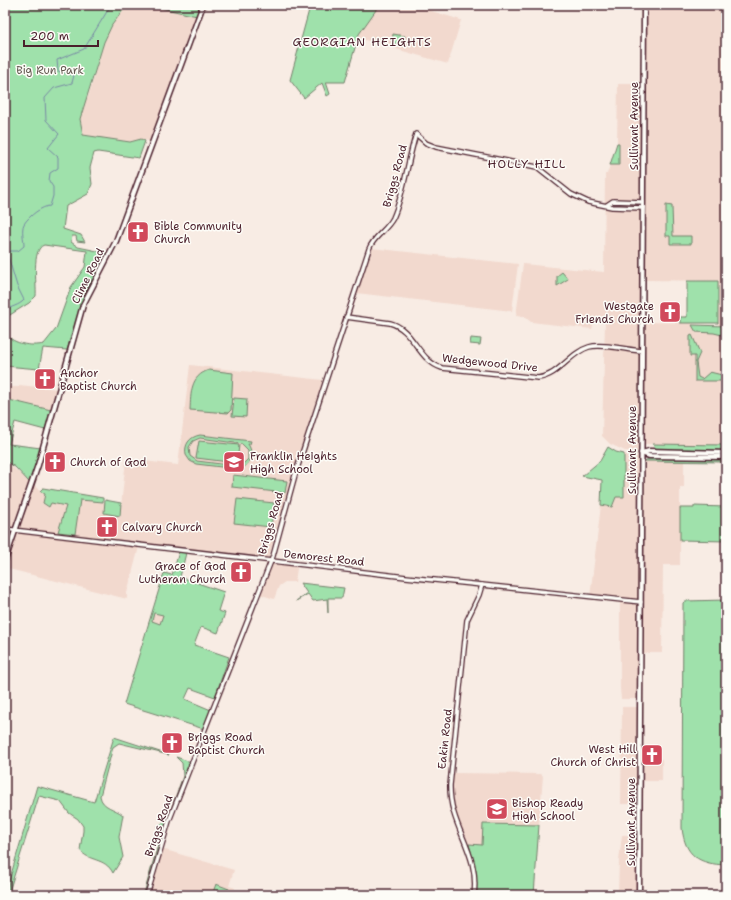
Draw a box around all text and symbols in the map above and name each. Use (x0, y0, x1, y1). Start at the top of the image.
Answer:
scale bar (24, 22, 98, 48)
text: 200 m (30, 28, 69, 44)
district label: GEORGIAN HEIGHTS (292, 34, 432, 50)
park label: Big Run Park (16, 63, 84, 78)
street label: Sullivant Avenue (627, 82, 642, 170)
street label: Briggs Road (379, 143, 411, 209)
district label: HOLLY HILL (488, 156, 566, 172)
church icon: Bible Community Church (125, 219, 151, 245)
place label: Bible Community Church (154, 219, 242, 247)
street label: Clime Road (68, 246, 108, 306)
place label: Westgate Friends Church (575, 299, 654, 327)
church icon: Westgate Friends Church (657, 299, 683, 325)
street label: Wedgewood Drive (441, 351, 539, 375)
church icon: Anchor Baptist Church (32, 366, 58, 392)
place label: Anchor Baptist Church (60, 366, 137, 394)
street label: Sullivant Avenue (625, 406, 640, 494)
church icon: Church of God (42, 449, 68, 475)
school or university icon: Franklin Heights High School (221, 449, 247, 475)
place label: Franklin Heights High School (250, 449, 337, 477)
place label: Church of God (70, 455, 147, 470)
street label: Briggs Road (255, 490, 287, 556)
church icon: Calvary Church (94, 514, 120, 540)
place label: Calvary Church (122, 520, 202, 535)
street label: Demorest Road (283, 546, 365, 570)
place label: Grace of God Lutheran Church (139, 559, 226, 587)
church icon: Grace of God Lutheran Church (228, 559, 254, 585)
street label: Eakin Road (434, 708, 456, 770)
church icon: Briggs Road Baptist Church (159, 730, 185, 756)
place label: Briggs Road Baptist Church (188, 730, 265, 758)
place label: West Hill Church of Christ (550, 742, 637, 770)
church icon: West Hill Church of Christ (639, 742, 665, 768)
street label: Sullivant Avenue (624, 778, 639, 866)
street label: Briggs Road (141, 793, 177, 859)
school or university icon: Bishop Ready High School (484, 796, 510, 822)
place label: Bishop Ready High School (512, 796, 583, 824)

